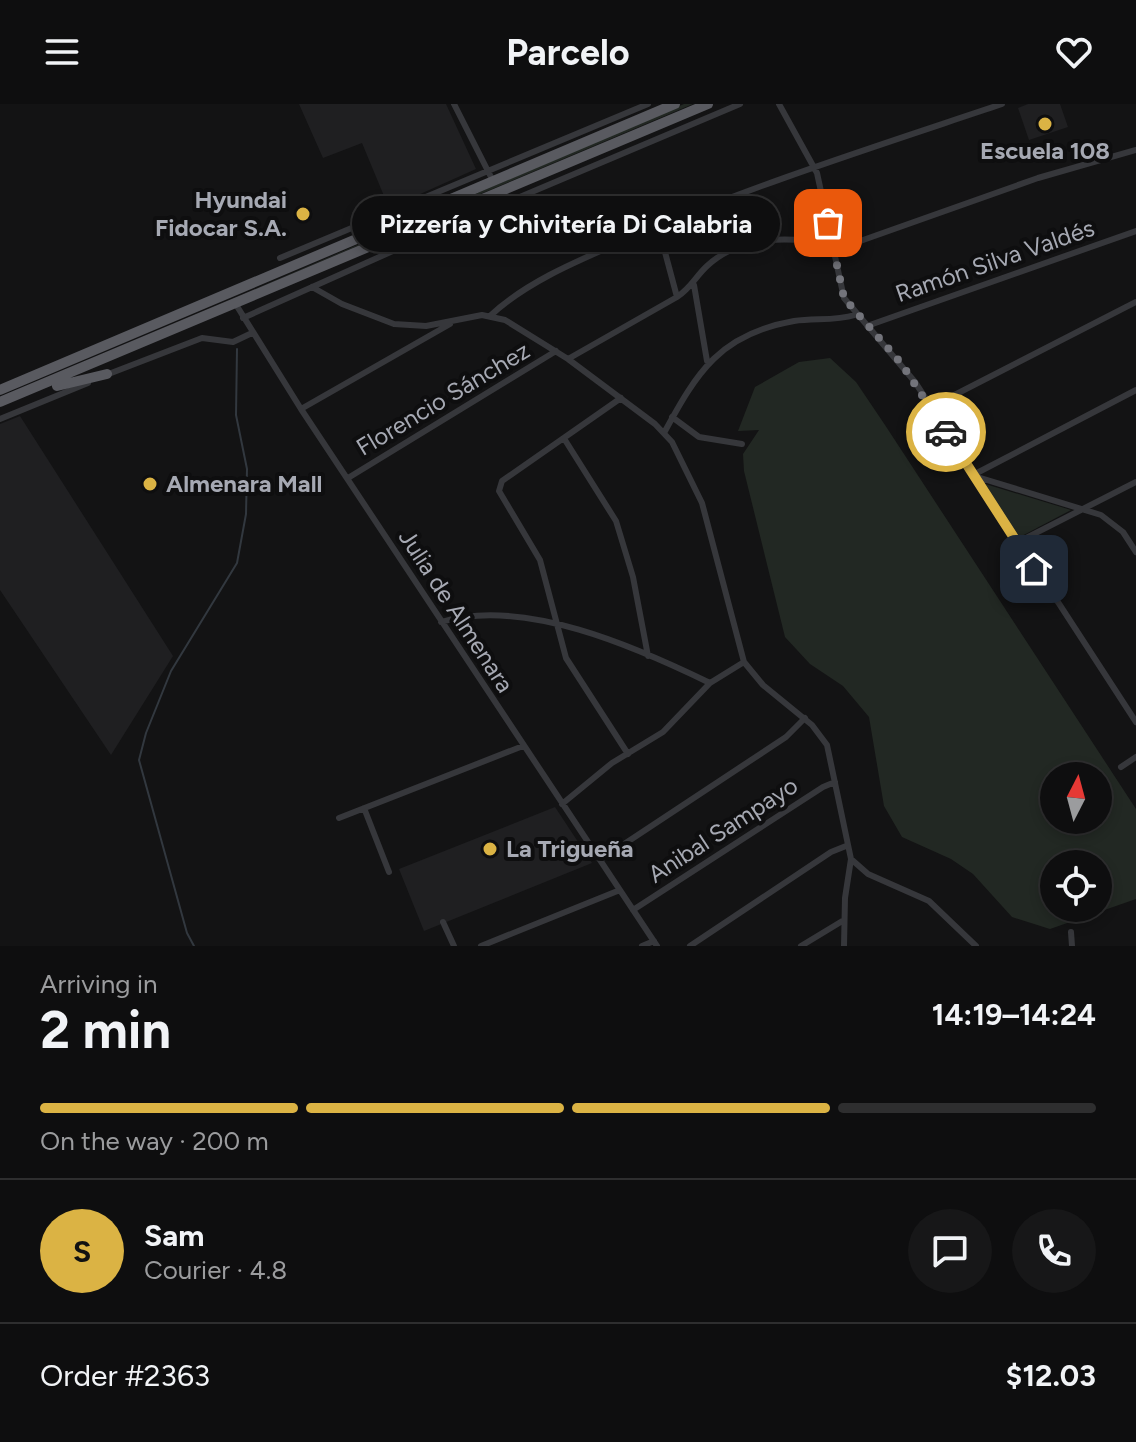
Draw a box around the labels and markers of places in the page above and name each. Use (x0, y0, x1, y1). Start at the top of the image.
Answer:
marker: Escuela 108 (1036, 115, 1054, 133)
place label: Escuela 108 (980, 136, 1110, 165)
place label: Hyundai Fidocar S.A. (155, 185, 287, 242)
pin (794, 189, 862, 257)
callout: Pizzería y Chivitería Di Calabria (352, 195, 780, 251)
marker: Hyundai Fidocar S.A. (294, 205, 312, 223)
place label: Almenara Mall (166, 469, 322, 498)
marker: Almenara Mall (141, 475, 159, 493)
pin (1000, 535, 1068, 603)
place label: La Trigueña (506, 834, 634, 863)
marker: La Trigueña (481, 840, 499, 858)

